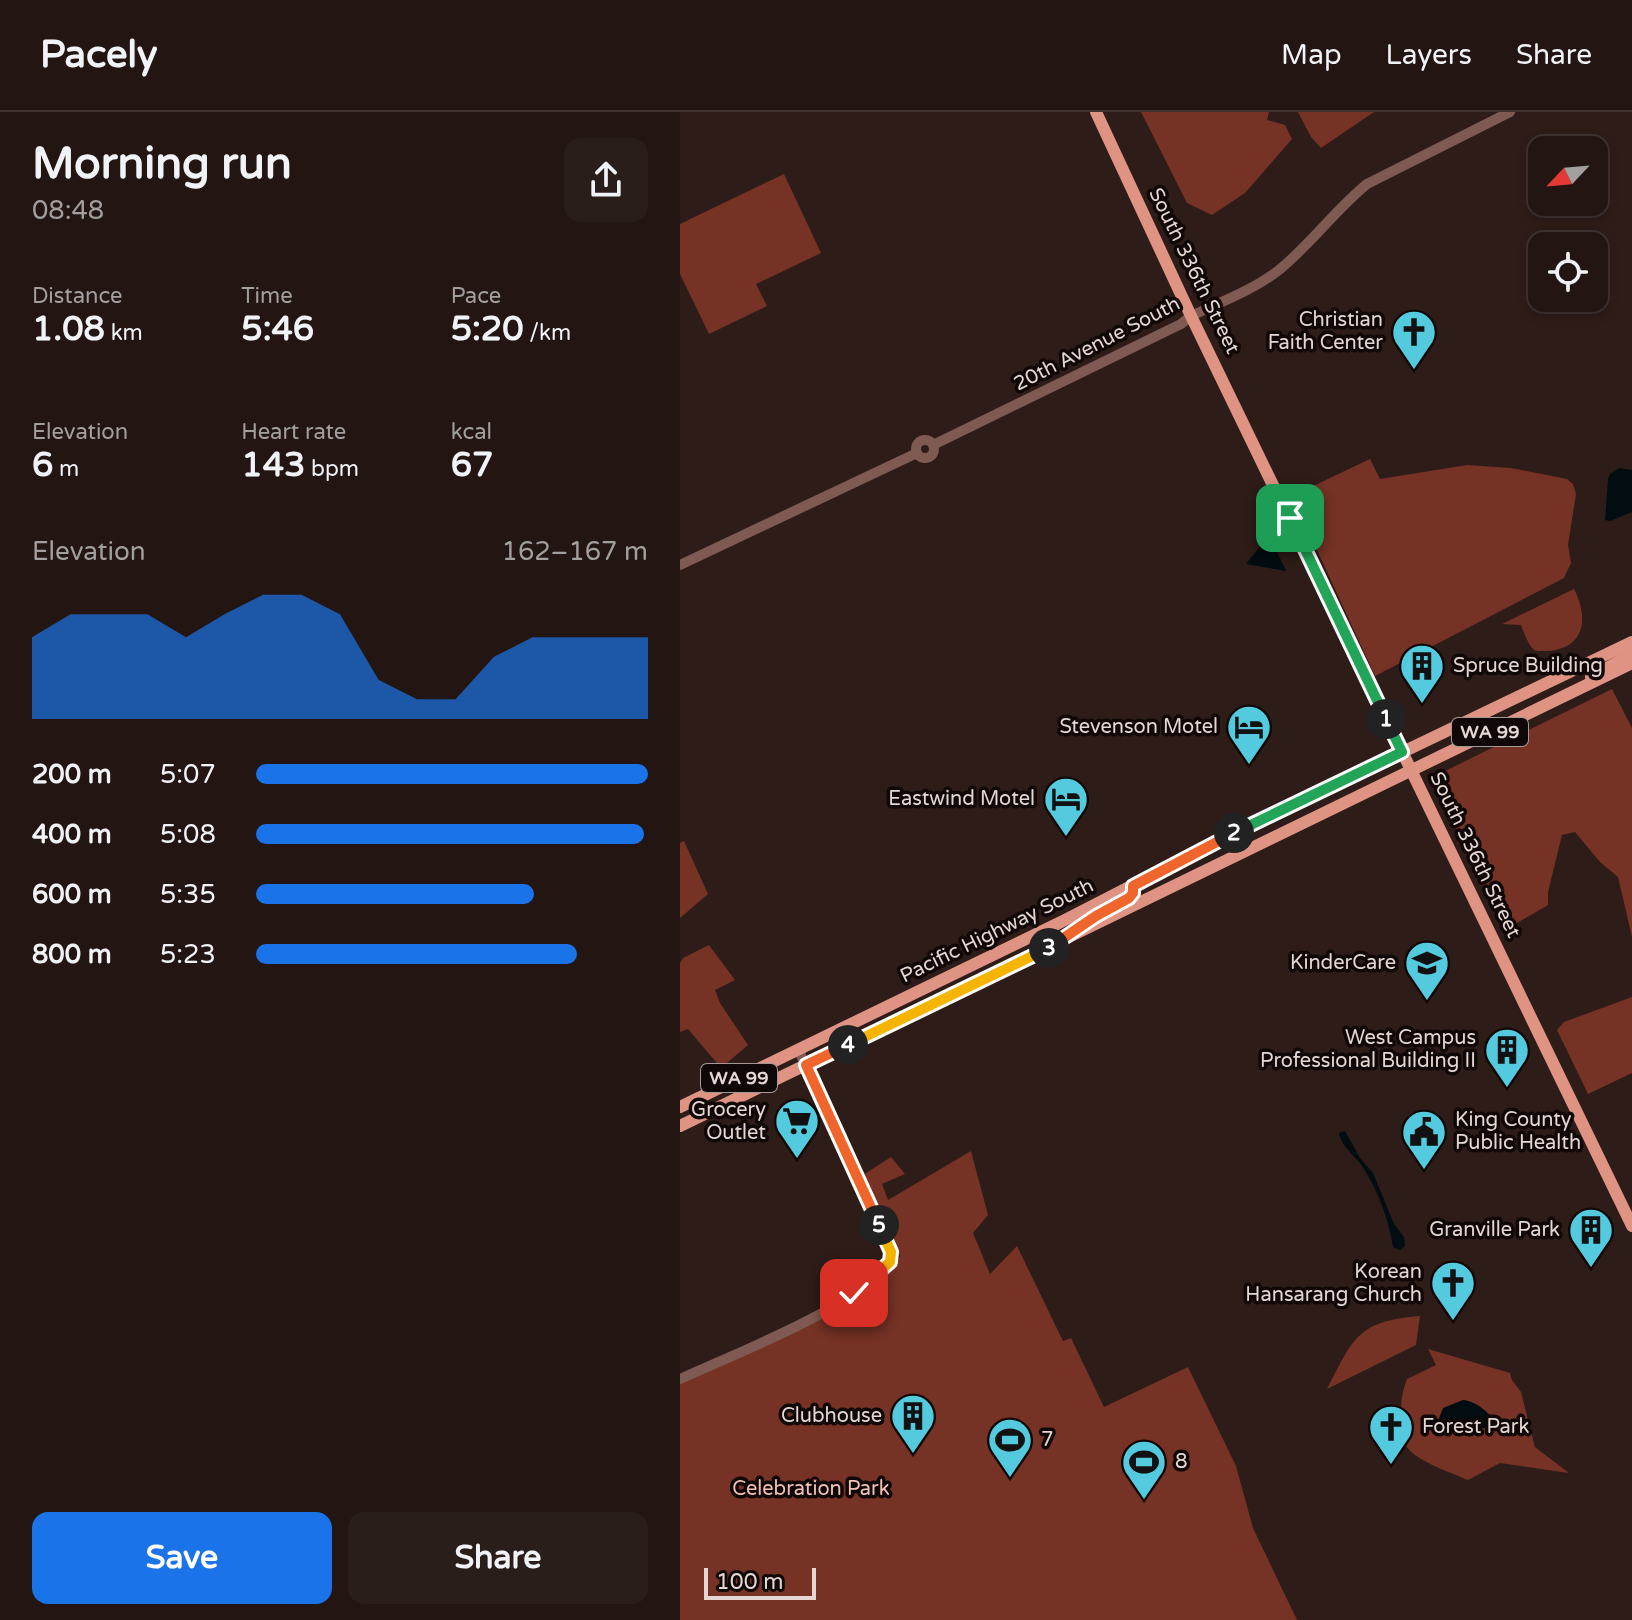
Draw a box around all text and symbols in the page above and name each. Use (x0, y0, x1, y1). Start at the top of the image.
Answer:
text: Pacely (40, 32, 157, 78)
text: Map (1281, 38, 1342, 72)
text: Layers (1386, 38, 1472, 72)
text: Share (1516, 38, 1592, 72)
north arrow (1528, 136, 1608, 216)
map controls (1528, 136, 1608, 312)
text: Morning run (32, 138, 292, 191)
button: share (564, 138, 648, 222)
street label: South 336th Street (1143, 184, 1245, 358)
text: 08:48 (32, 195, 104, 226)
button: locate (1528, 232, 1608, 312)
text: Distance (32, 283, 123, 309)
text: Time (241, 283, 293, 309)
text: Pace (451, 283, 501, 309)
street label: 20th Avenue South (1010, 292, 1184, 396)
place label: Christian Faith Center (1268, 308, 1383, 355)
church icon: Christian Faith Center (1390, 308, 1438, 371)
text: 1.08 (32, 309, 105, 350)
text: 5:46 (241, 309, 314, 350)
text: 5:20 (451, 309, 524, 350)
text: km (105, 320, 143, 346)
text: /km (524, 320, 571, 346)
text: Elevation (32, 419, 128, 445)
text: Heart rate (241, 419, 346, 445)
text: kcal (451, 419, 492, 445)
text: 6 (32, 445, 53, 486)
text: 143 (241, 445, 305, 486)
text: 67 (451, 445, 493, 486)
text: m (53, 456, 79, 482)
text: bpm (305, 456, 359, 482)
pin (1256, 484, 1324, 552)
icon: arrive (1268, 496, 1312, 540)
text: Elevation (32, 536, 146, 567)
text: 162–167 m (502, 536, 648, 567)
building icon: Spruce Building (1398, 642, 1446, 705)
place label: Spruce Building (1453, 654, 1603, 678)
pin: 1 (1366, 699, 1406, 739)
hotel icon: Stevenson Motel (1225, 703, 1273, 766)
text: 1 (1379, 706, 1393, 732)
place label: Stevenson Motel (1059, 715, 1218, 739)
road number: WA 99 (1452, 718, 1528, 746)
text: 200 m (32, 759, 112, 790)
text: 5:07 (160, 759, 216, 790)
street label: South 336th Street (1424, 768, 1526, 942)
hotel icon: Eastwind Motel (1042, 775, 1090, 838)
place label: Eastwind Motel (888, 787, 1035, 811)
pin: 2 (1214, 813, 1254, 853)
text: 400 m (32, 819, 112, 850)
text: 5:08 (160, 819, 216, 850)
text: 2 (1227, 820, 1241, 846)
street label: Pacific Highway South (896, 874, 1098, 988)
text: 600 m (32, 879, 112, 910)
text: 5:35 (160, 879, 216, 910)
pin: 3 (1029, 928, 1069, 968)
text: 3 (1042, 935, 1056, 961)
text: 800 m (32, 939, 112, 970)
text: 5:23 (160, 939, 216, 970)
school or university icon: KinderCare (1403, 939, 1451, 1002)
place label: KinderCare (1290, 951, 1396, 975)
pin: 4 (828, 1025, 868, 1065)
place label: West Campus Professional Building II (1260, 1026, 1476, 1073)
building icon: West Campus Professional Building II (1483, 1026, 1531, 1089)
text: 4 (841, 1032, 855, 1058)
road number: WA 99 (701, 1064, 777, 1092)
supermarket icon: Grocery Outlet (773, 1097, 821, 1160)
place label: Grocery Outlet (691, 1098, 766, 1145)
public building icon: King County Public Health (1400, 1108, 1448, 1171)
place label: King County Public Health (1455, 1108, 1581, 1155)
pin: 5 (859, 1205, 899, 1245)
building icon: Granville Park (1567, 1206, 1615, 1269)
text: 5 (872, 1212, 886, 1238)
place label: Granville Park (1429, 1218, 1560, 1242)
pin (820, 1259, 888, 1327)
church icon: Korean Hansarang Church (1429, 1259, 1477, 1322)
place label: Korean Hansarang Church (1245, 1260, 1422, 1307)
icon: check (832, 1271, 876, 1315)
building icon: Clubhouse (889, 1392, 937, 1455)
church icon: Forest Park (1367, 1403, 1415, 1466)
place label: Clubhouse (781, 1404, 882, 1428)
place label: Forest Park (1422, 1415, 1529, 1439)
sports icon: 7 (986, 1416, 1034, 1479)
place label: 7 (1041, 1428, 1054, 1452)
sports icon: 8 (1120, 1438, 1168, 1501)
place label: 8 (1175, 1450, 1188, 1474)
park label: Celebration Park (732, 1477, 890, 1501)
button: Save (32, 1512, 332, 1604)
button: Share (348, 1512, 648, 1604)
scale bar (704, 1564, 816, 1600)
text: 100 m (716, 1569, 783, 1595)

